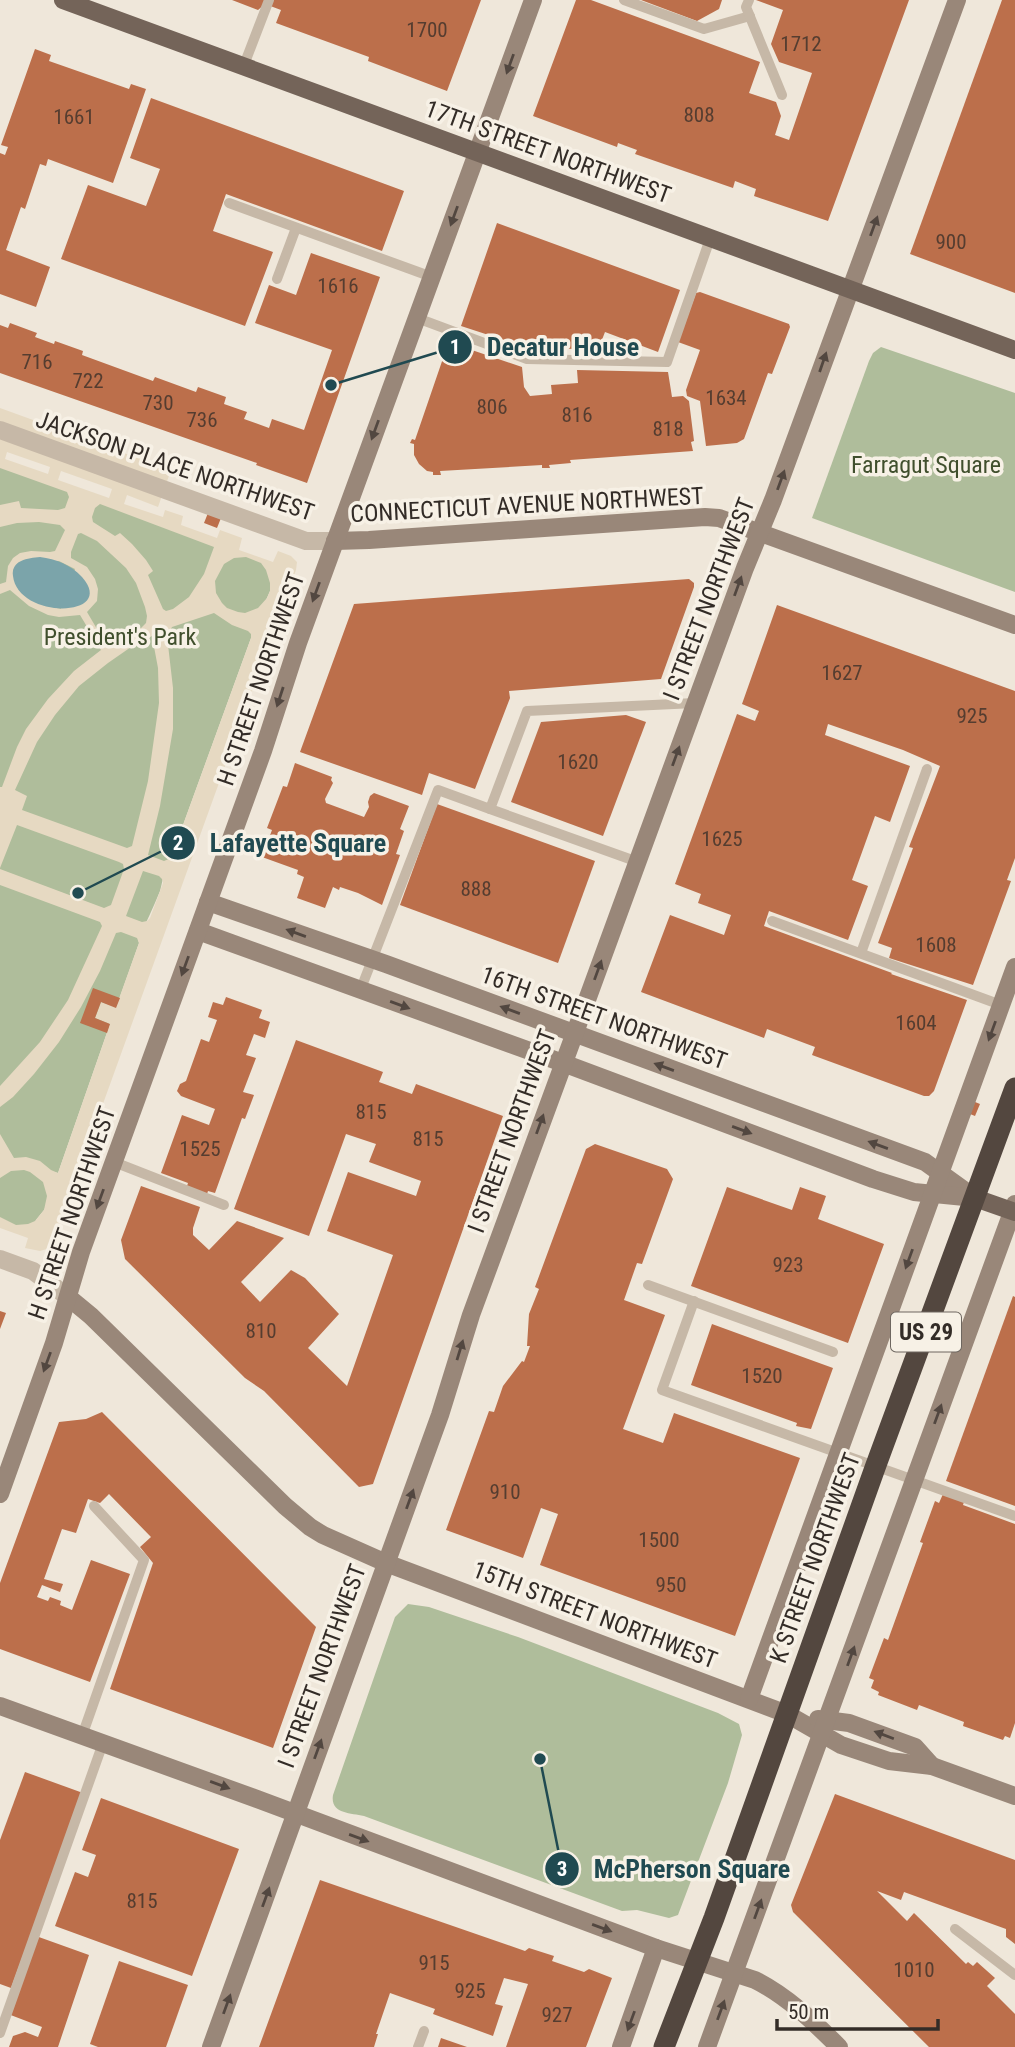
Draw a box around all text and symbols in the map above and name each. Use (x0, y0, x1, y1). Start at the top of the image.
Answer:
house number: 1700 (406, 18, 448, 42)
house number: 1712 (780, 32, 822, 56)
one-way arrow (504, 54, 515, 75)
street label: 17TH STREET NORTHWEST (421, 94, 675, 210)
house number: 808 (683, 103, 715, 127)
house number: 1661 (53, 105, 95, 129)
one-way arrow (448, 206, 459, 227)
one-way arrow (869, 216, 880, 237)
house number: 900 (935, 230, 967, 254)
house number: 1616 (317, 274, 359, 298)
callout: Decatur House (438, 324, 654, 371)
text: Decatur House (487, 332, 639, 362)
text: 1 (450, 335, 460, 359)
house number: 716 (21, 350, 53, 374)
one-way arrow (818, 351, 829, 372)
house number: 722 (72, 369, 104, 393)
house number: 1634 (705, 386, 747, 410)
house number: 730 (142, 391, 174, 415)
house number: 806 (476, 395, 508, 419)
house number: 816 (561, 403, 593, 427)
street label: JACKSON PLACE NORTHWEST (32, 405, 318, 527)
house number: 736 (186, 408, 218, 432)
house number: 818 (652, 417, 684, 441)
one-way arrow (370, 420, 381, 441)
park label: Farragut Square (851, 451, 1001, 479)
one-way arrow (776, 469, 787, 490)
street label: CONNECTICUT AVENUE NORTHWEST (350, 482, 704, 528)
street label: I STREET NORTHWEST (658, 494, 760, 704)
street label: H STREET NORTHWEST (211, 569, 311, 789)
one-way arrow (733, 575, 744, 596)
one-way arrow (311, 581, 322, 602)
park label: President's Park (44, 623, 196, 651)
house number: 1627 (821, 661, 863, 685)
one-way arrow (275, 687, 285, 708)
house number: 925 (956, 704, 988, 728)
one-way arrow (671, 746, 682, 767)
house number: 1620 (557, 750, 599, 774)
callout: Lafayette Square (161, 819, 400, 866)
house number: 1625 (701, 827, 743, 851)
text: Lafayette Square (210, 828, 386, 858)
text: 2 (173, 831, 183, 855)
house number: 888 (460, 877, 492, 901)
one-way arrow (286, 927, 307, 938)
house number: 1608 (915, 933, 957, 957)
one-way arrow (179, 956, 190, 977)
one-way arrow (593, 959, 604, 980)
street label: 16TH STREET NORTHWEST (477, 960, 731, 1076)
one-way arrow (389, 1000, 410, 1011)
one-way arrow (500, 1004, 521, 1015)
house number: 1604 (895, 1011, 937, 1035)
one-way arrow (986, 1021, 997, 1042)
street label: I STREET NORTHWEST (462, 1025, 562, 1237)
one-way arrow (654, 1061, 675, 1072)
house number: 815 (355, 1100, 387, 1124)
street label: H STREET NORTHWEST (22, 1103, 122, 1323)
one-way arrow (535, 1114, 546, 1135)
one-way arrow (731, 1125, 752, 1136)
house number: 815 (412, 1127, 444, 1151)
house number: 1525 (179, 1137, 221, 1161)
one-way arrow (868, 1139, 889, 1150)
one-way arrow (95, 1188, 106, 1209)
one-way arrow (903, 1249, 914, 1270)
house number: 923 (772, 1253, 804, 1277)
road number: US 29 (891, 1312, 961, 1352)
house number: 810 (245, 1319, 277, 1343)
one-way arrow (455, 1339, 465, 1360)
one-way arrow (41, 1351, 52, 1372)
house number: 1520 (741, 1364, 783, 1388)
one-way arrow (933, 1404, 944, 1425)
street label: K STREET NORTHWEST (764, 1449, 866, 1667)
house number: 910 (489, 1480, 521, 1504)
one-way arrow (404, 1488, 415, 1509)
house number: 1500 (638, 1528, 680, 1552)
street label: 15TH STREET NORTHWEST (469, 1555, 721, 1675)
street label: I STREET NORTHWEST (272, 1560, 372, 1772)
house number: 950 (655, 1573, 687, 1597)
one-way arrow (846, 1646, 857, 1667)
one-way arrow (873, 1730, 894, 1741)
one-way arrow (313, 1739, 324, 1760)
one-way arrow (209, 1780, 230, 1791)
one-way arrow (349, 1832, 370, 1843)
callout: McPherson Square (545, 1845, 804, 1892)
text: McPherson Square (594, 1854, 790, 1884)
text: 3 (557, 1857, 567, 1881)
one-way arrow (260, 1887, 271, 1908)
house number: 815 (126, 1889, 158, 1913)
one-way arrow (752, 1899, 763, 1920)
one-way arrow (592, 1923, 613, 1934)
house number: 915 (418, 1951, 450, 1975)
house number: 1010 (893, 1958, 935, 1982)
house number: 925 (454, 1979, 486, 2003)
scale bar (777, 1988, 938, 2032)
one-way arrow (222, 1994, 233, 2015)
one-way arrow (716, 2000, 727, 2021)
text: 50 m (788, 2000, 829, 2024)
house number: 927 (541, 2003, 573, 2027)
one-way arrow (625, 2010, 636, 2031)

